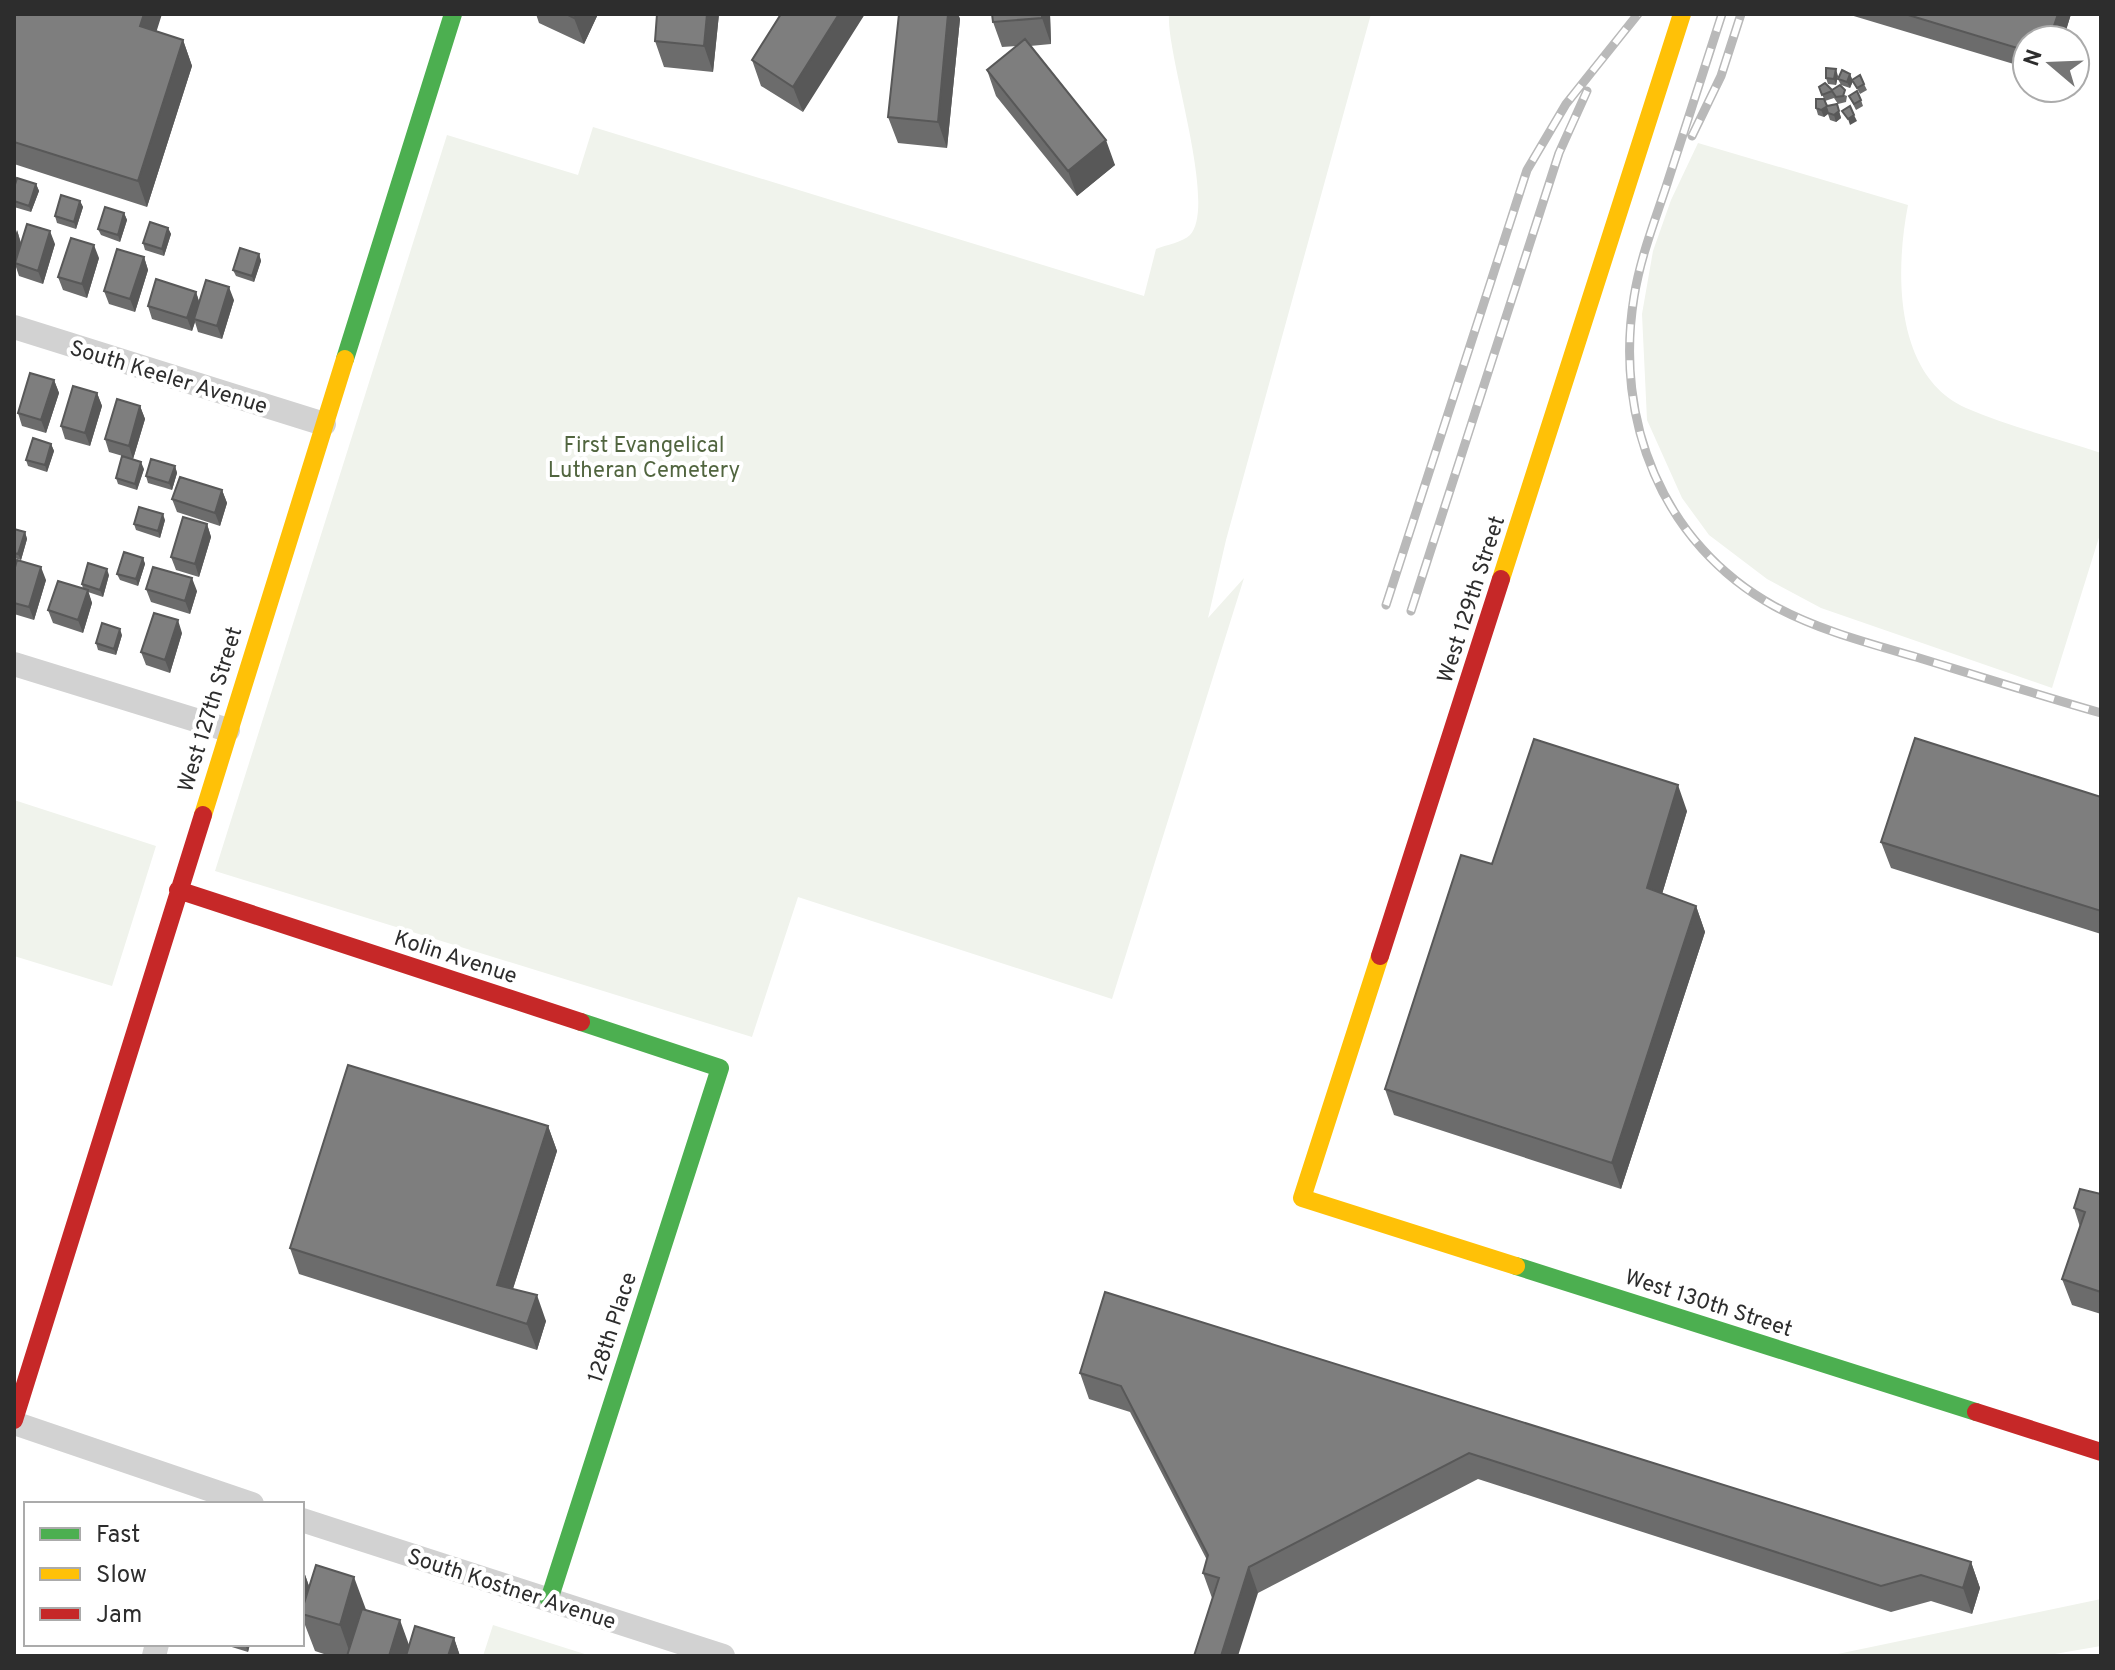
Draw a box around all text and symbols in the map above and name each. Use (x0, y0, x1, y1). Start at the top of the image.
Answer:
north arrow (2011, 24, 2091, 104)
text: N (2019, 46, 2050, 70)
street label: South Keeler Avenue (66, 335, 270, 421)
park label: First Evangelical Lutheran Cemetery (548, 433, 740, 485)
street label: West 129th Street (1433, 513, 1512, 687)
street label: West 127th Street (173, 624, 249, 796)
street label: Kolin Avenue (390, 926, 520, 991)
street label: West 130th Street (1621, 1265, 1795, 1344)
street label: 128th Place (583, 1269, 644, 1386)
legend (24, 1502, 304, 1646)
text: Fast (96, 1521, 140, 1551)
street label: South Kostner Avenue (404, 1544, 619, 1637)
text: Slow (96, 1561, 147, 1591)
text: Jam (96, 1601, 142, 1631)

